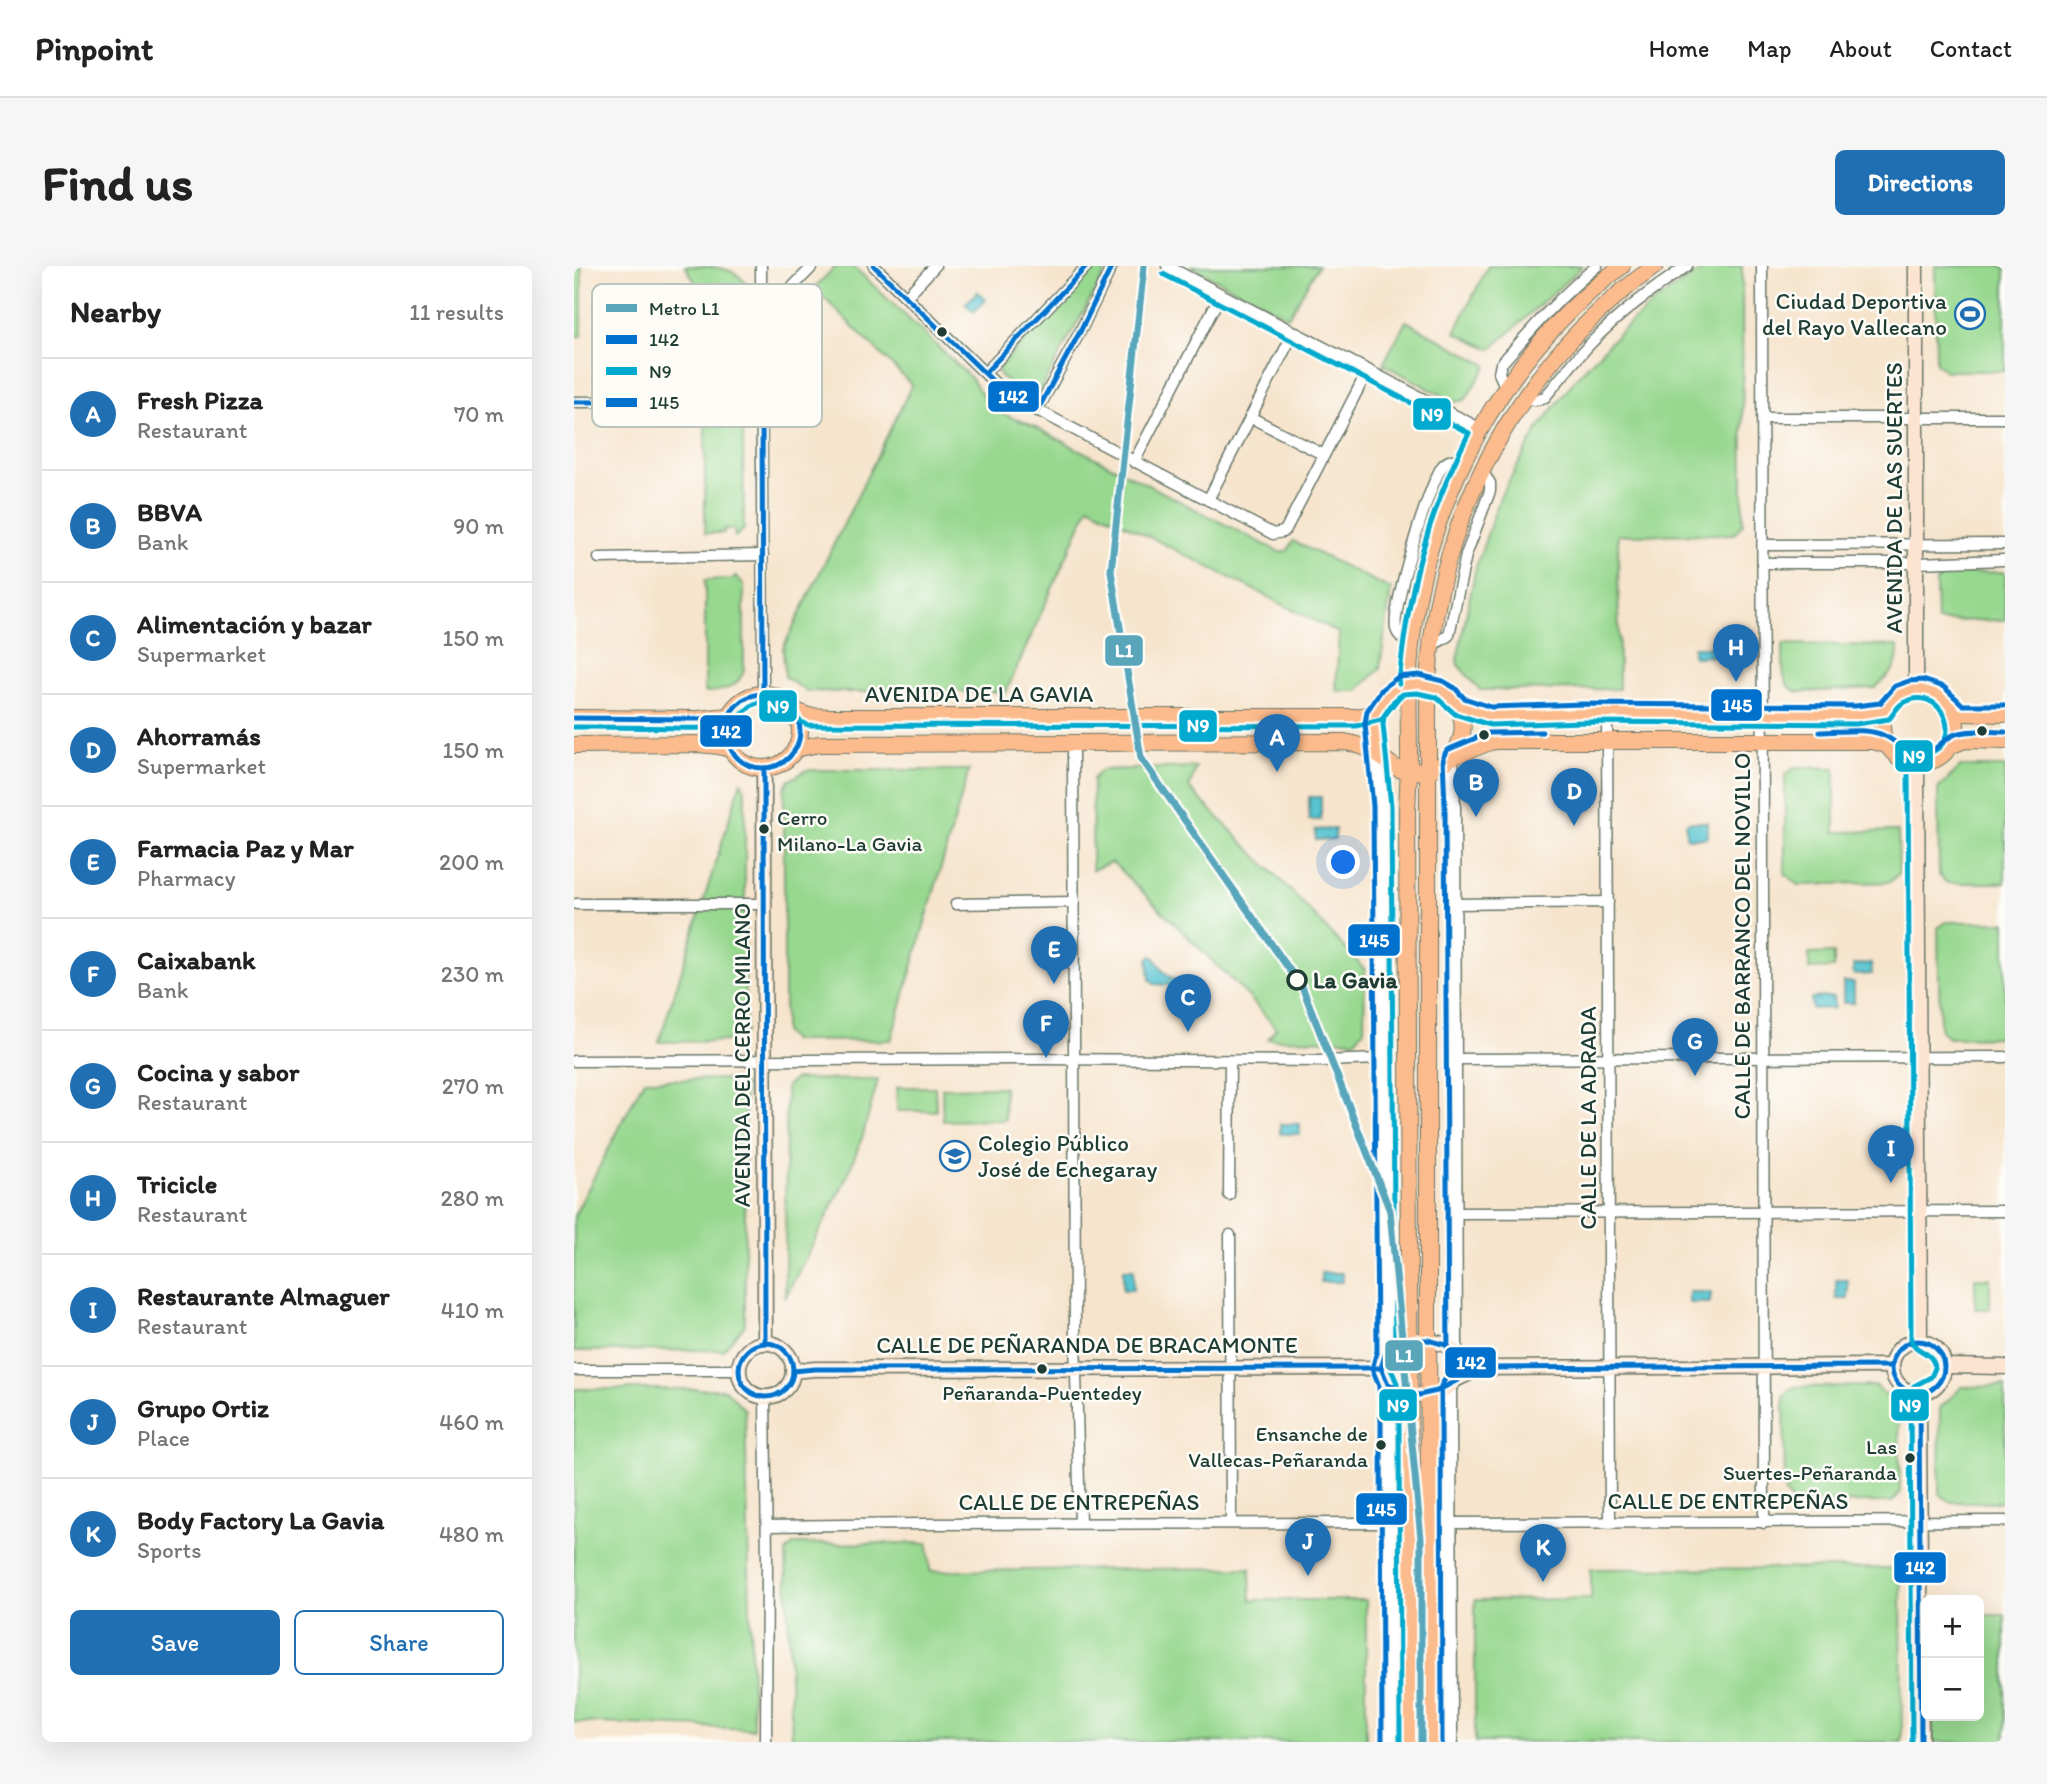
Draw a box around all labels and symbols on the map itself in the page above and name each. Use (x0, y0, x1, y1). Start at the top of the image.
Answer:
legend (592, 284, 822, 427)
place label: Ciudad Deportiva del Rayo Vallecano (1762, 287, 1947, 341)
text: Metro L1 (649, 297, 720, 320)
sports icon: Ciudad Deportiva del Rayo Vallecano (1953, 297, 1987, 331)
unlabelled marker (935, 325, 949, 339)
text: 142 (649, 328, 679, 351)
text: N9 (649, 360, 672, 383)
street label: AVENIDA DE LAS SUERTES (1880, 362, 1908, 634)
line badge: 142 (987, 380, 1040, 413)
text: 142 (998, 385, 1028, 408)
text: 145 (649, 391, 679, 414)
line badge: N9 (1412, 397, 1452, 431)
text: N9 (1421, 403, 1443, 426)
pin: H (1713, 624, 1759, 682)
line badge: L1 (1104, 634, 1144, 667)
text: L1 (1115, 639, 1133, 662)
street label: AVENIDA DE LA GAVIA (865, 680, 1093, 708)
line badge: 145 (1710, 688, 1763, 722)
line badge: N9 (758, 689, 798, 723)
text: 145 (1722, 694, 1752, 717)
text: N9 (767, 695, 789, 718)
line badge: N9 (1178, 709, 1218, 743)
line badge: 142 (699, 714, 753, 748)
text: N9 (1187, 714, 1209, 737)
pin: A (1254, 714, 1300, 772)
text: 142 (711, 720, 741, 743)
unlabelled marker (1975, 724, 1989, 738)
unlabelled marker (1477, 728, 1491, 742)
line badge: N9 (1894, 739, 1934, 773)
text: N9 (1903, 745, 1925, 768)
street label: CALLE DE BARRANCO DEL NOVILLO (1728, 753, 1756, 1119)
pin: B (1453, 759, 1499, 817)
pin: D (1551, 768, 1597, 826)
place label: Cerro Milano-La Gavia (777, 805, 923, 856)
marker: Cerro Milano-La Gavia (757, 822, 771, 836)
your location (1326, 845, 1360, 879)
street label: AVENIDA DEL CERRO MILANO (728, 903, 756, 1207)
line badge: 145 (1347, 923, 1401, 957)
pin: E (1031, 926, 1077, 984)
text: 145 (1359, 929, 1389, 952)
place label: La Gavia (1313, 966, 1398, 994)
marker: La Gavia (1287, 970, 1307, 990)
pin: C (1165, 974, 1211, 1032)
pin: F (1023, 1000, 1069, 1058)
street label: CALLE DE LA ADRADA (1574, 1006, 1602, 1230)
pin: G (1672, 1018, 1718, 1076)
pin: I (1868, 1125, 1914, 1183)
place label: Colegio Público José de Echegaray (978, 1129, 1157, 1183)
school or university icon: Colegio Público José de Echegaray (938, 1139, 972, 1173)
street label: CALLE DE PEÑARANDA DE BRACAMONTE (876, 1331, 1298, 1359)
line badge: L1 (1384, 1339, 1424, 1372)
text: L1 (1395, 1344, 1413, 1367)
line badge: 142 (1444, 1346, 1497, 1379)
text: 142 (1456, 1351, 1486, 1374)
marker: Peñaranda-Puentedey (1035, 1362, 1049, 1376)
place label: Peñaranda-Puentedey (942, 1380, 1142, 1405)
line badge: N9 (1378, 1388, 1418, 1422)
line badge: N9 (1890, 1388, 1930, 1422)
text: N9 (1387, 1394, 1409, 1417)
text: N9 (1899, 1394, 1921, 1417)
place label: Ensanche de Vallecas-Peñaranda (1188, 1421, 1368, 1472)
place label: Las Suertes-Peñaranda (1723, 1434, 1897, 1485)
marker: Ensanche de Vallecas-Peñaranda (1374, 1438, 1388, 1452)
marker: Las Suertes-Peñaranda (1903, 1451, 1917, 1465)
street label: CALLE DE ENTREPEÑAS (1608, 1487, 1848, 1515)
street label: CALLE DE ENTREPEÑAS (959, 1488, 1199, 1516)
line badge: 145 (1355, 1492, 1408, 1526)
text: 145 (1366, 1498, 1396, 1521)
pin: J (1285, 1518, 1331, 1576)
pin: K (1520, 1524, 1566, 1582)
line badge: 142 (1893, 1551, 1947, 1584)
text: 142 (1905, 1556, 1935, 1579)

